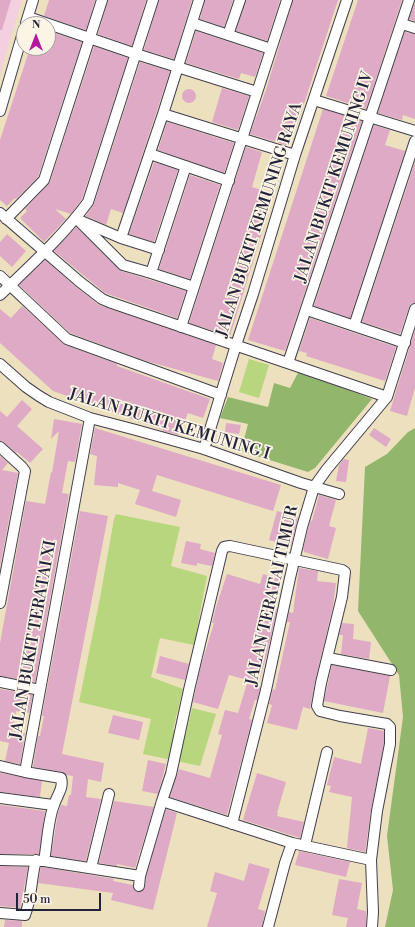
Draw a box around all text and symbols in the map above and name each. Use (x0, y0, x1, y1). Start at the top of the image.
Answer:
north arrow (16, 16, 56, 56)
text: N (32, 18, 40, 32)
street label: JALAN BUKIT KEMUNING IV (292, 69, 378, 285)
street label: JALAN BUKIT KEMUNING RAYA (213, 100, 307, 340)
street label: JALAN BUKIT KEMUNING I (66, 385, 272, 465)
street label: JALAN TERATAI TIMUR (243, 504, 303, 688)
street label: JALAN BUKIT TERATAI XI (7, 539, 61, 741)
scale bar (18, 885, 103, 911)
text: 50 m (23, 892, 51, 907)

